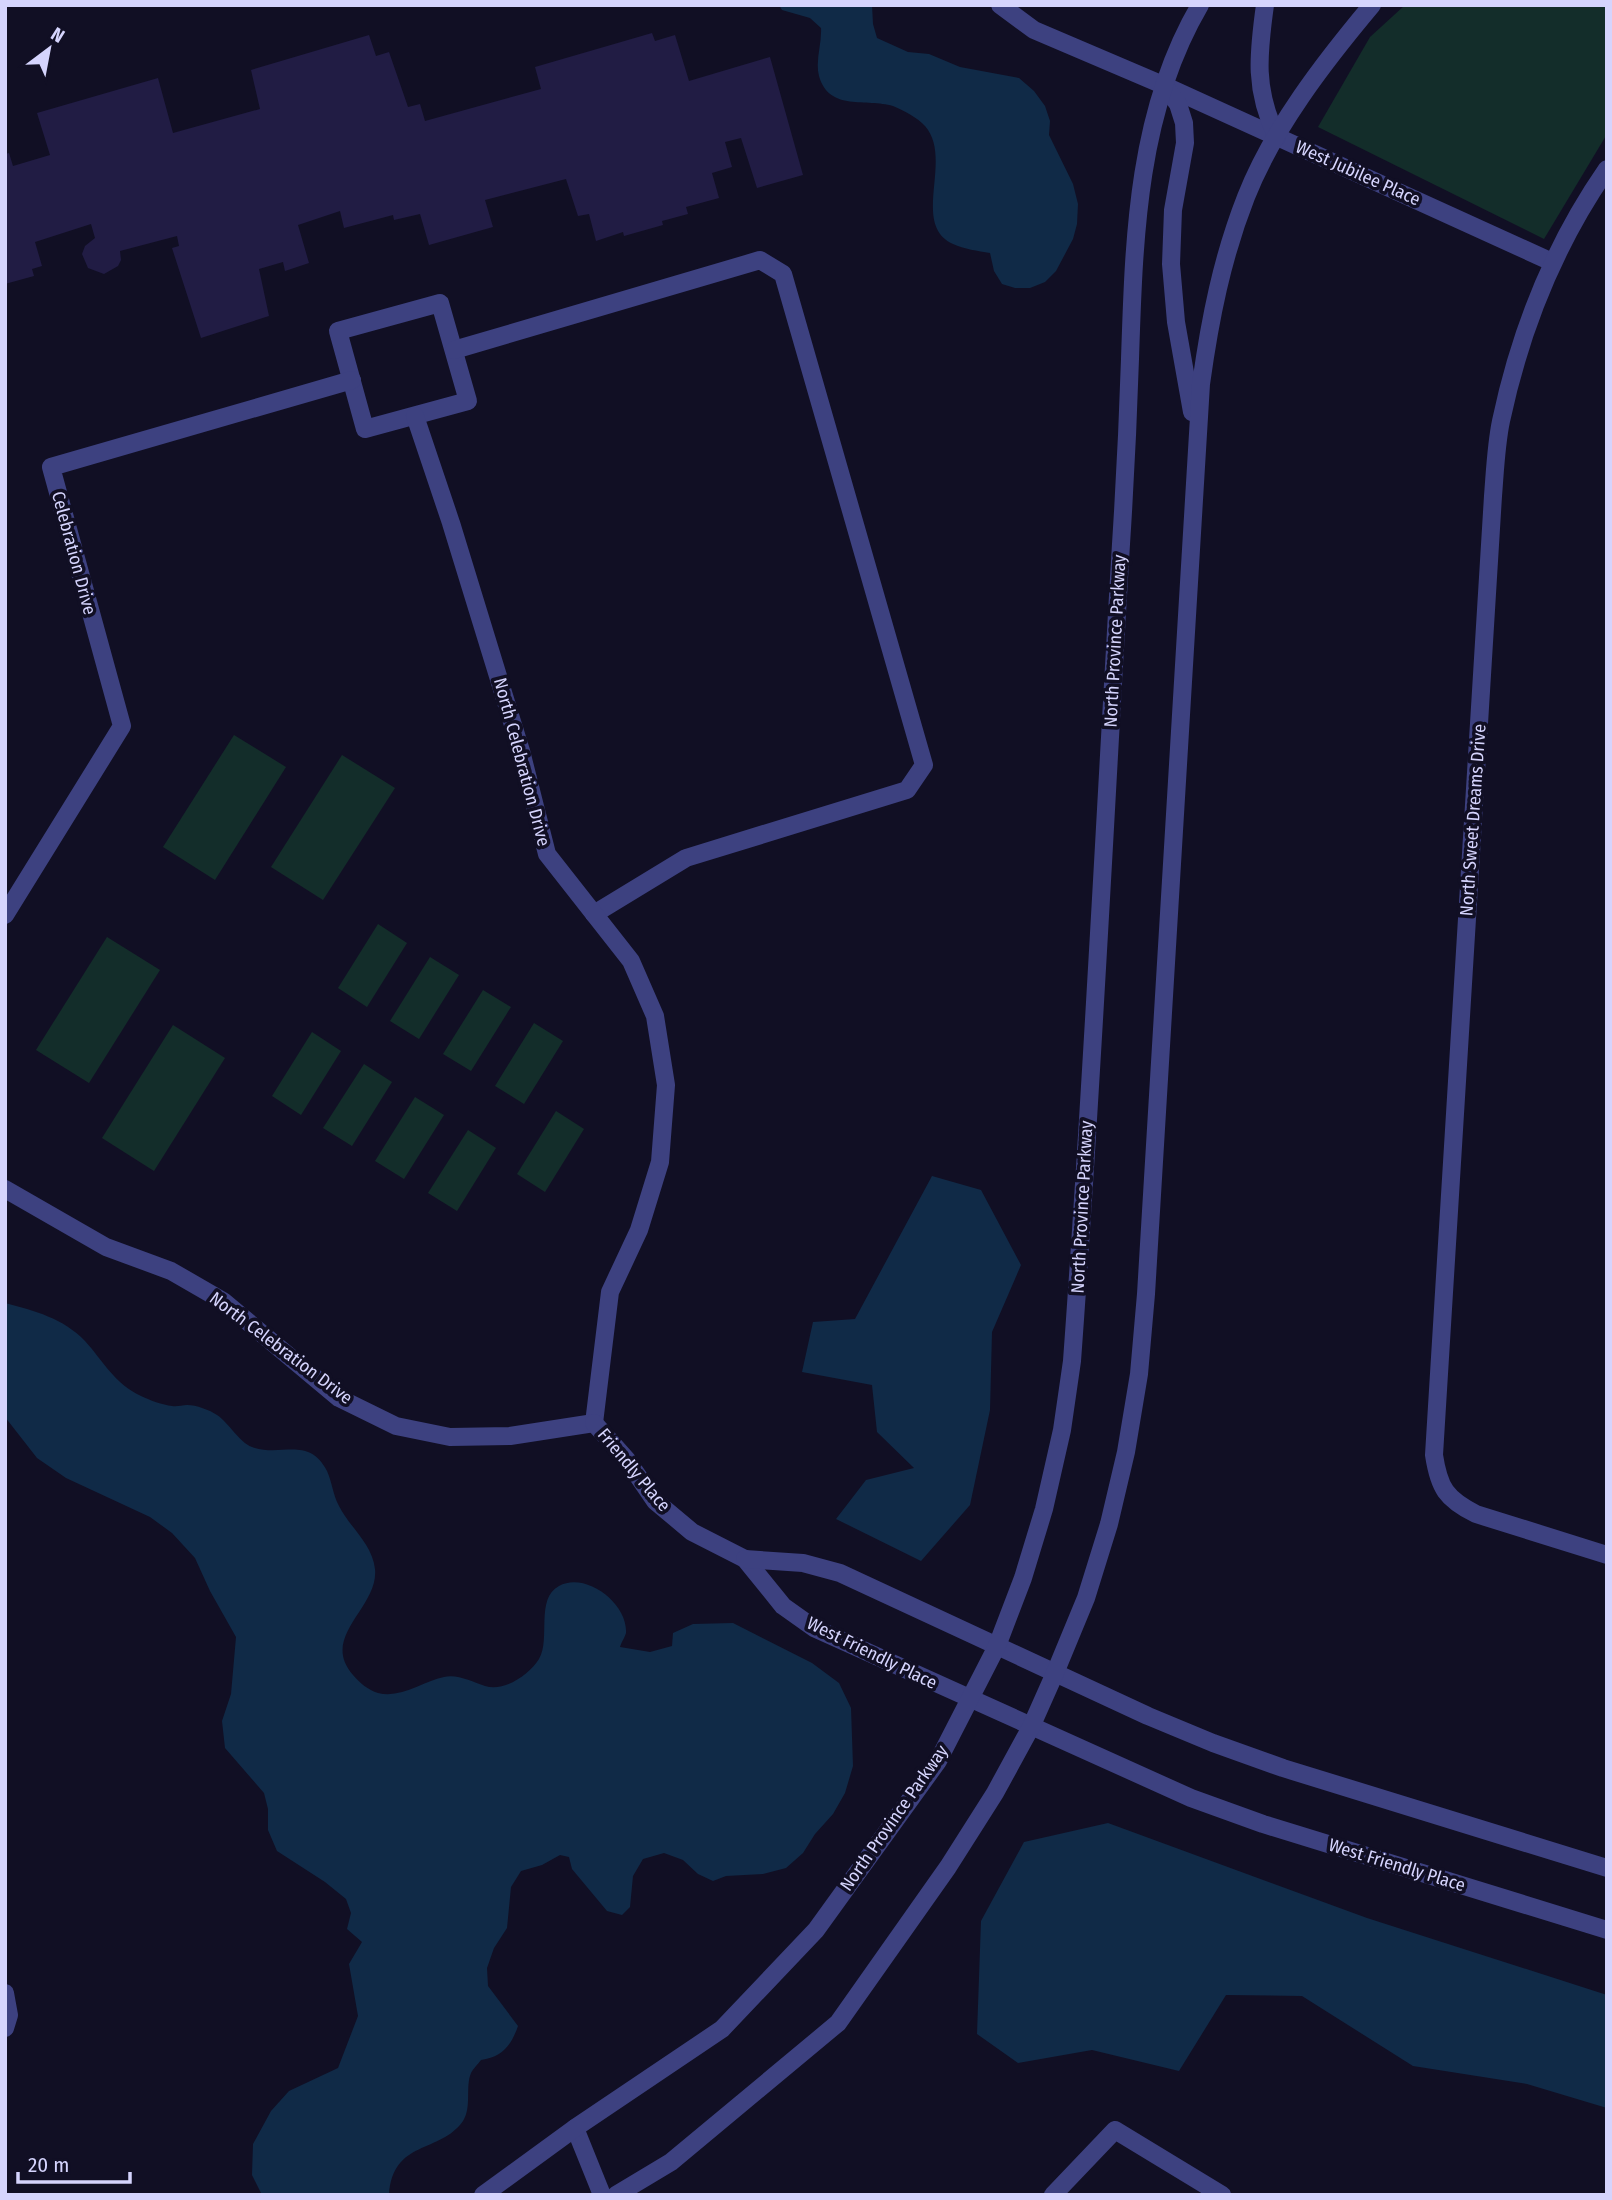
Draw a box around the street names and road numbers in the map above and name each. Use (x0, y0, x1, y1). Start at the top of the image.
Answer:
street label: West Jubilee Place (1292, 136, 1424, 210)
street label: Celebration Drive (47, 489, 101, 617)
street label: North Province Parkway (1099, 554, 1131, 728)
street label: North Celebration Drive (489, 675, 555, 849)
street label: North Sweet Dreams Drive (1455, 723, 1491, 917)
street label: North Province Parkway (1066, 1120, 1098, 1294)
street label: North Celebration Drive (205, 1287, 357, 1409)
street label: Friendly Place (593, 1424, 675, 1516)
street label: West Friendly Place (803, 1612, 941, 1694)
street label: North Province Parkway (835, 1741, 953, 1895)
street label: West Friendly Place (1326, 1834, 1468, 1896)

